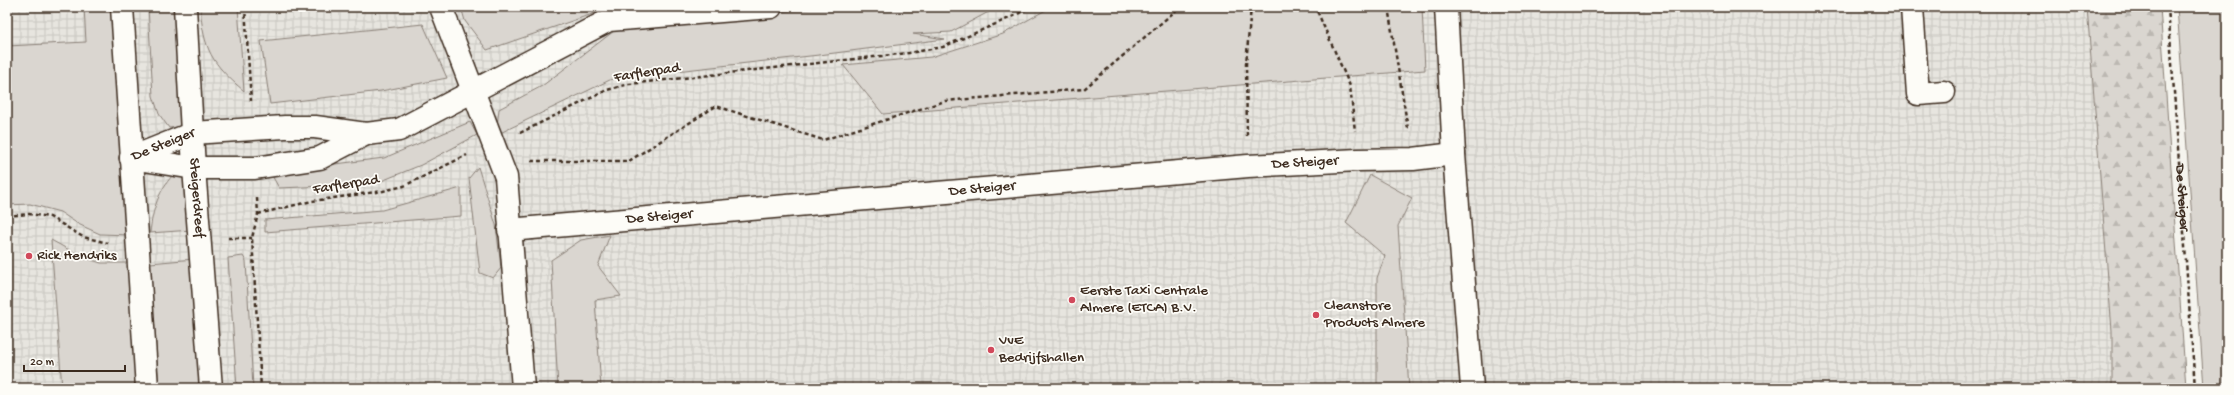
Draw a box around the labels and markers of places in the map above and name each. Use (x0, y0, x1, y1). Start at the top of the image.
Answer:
place label: Rick Hendriks (37, 247, 117, 265)
marker: Rick Hendriks (24, 251, 34, 261)
place label: Eerste Taxi Centrale Almere (ETCA) B.V. (1080, 282, 1208, 317)
marker: Eerste Taxi Centrale Almere (ETCA) B.V. (1067, 295, 1077, 305)
place label: Cleanstore Products Almere (1323, 297, 1425, 332)
marker: Cleanstore Products Almere (1311, 310, 1321, 320)
place label: VvE Bedrijfshallen (998, 332, 1084, 367)
marker: VvE Bedrijfshallen (986, 345, 996, 355)

